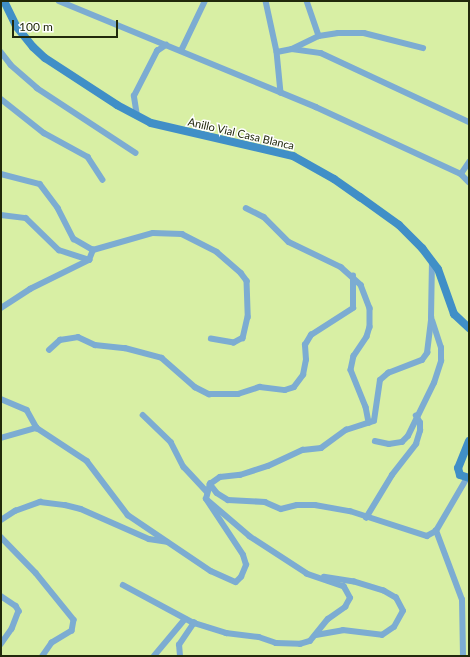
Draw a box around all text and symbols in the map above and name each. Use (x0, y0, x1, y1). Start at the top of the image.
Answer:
scale bar (14, 12, 120, 38)
text: 100 m (19, 19, 53, 34)
street label: Anillo Vial Casa Blanca (186, 115, 296, 153)

